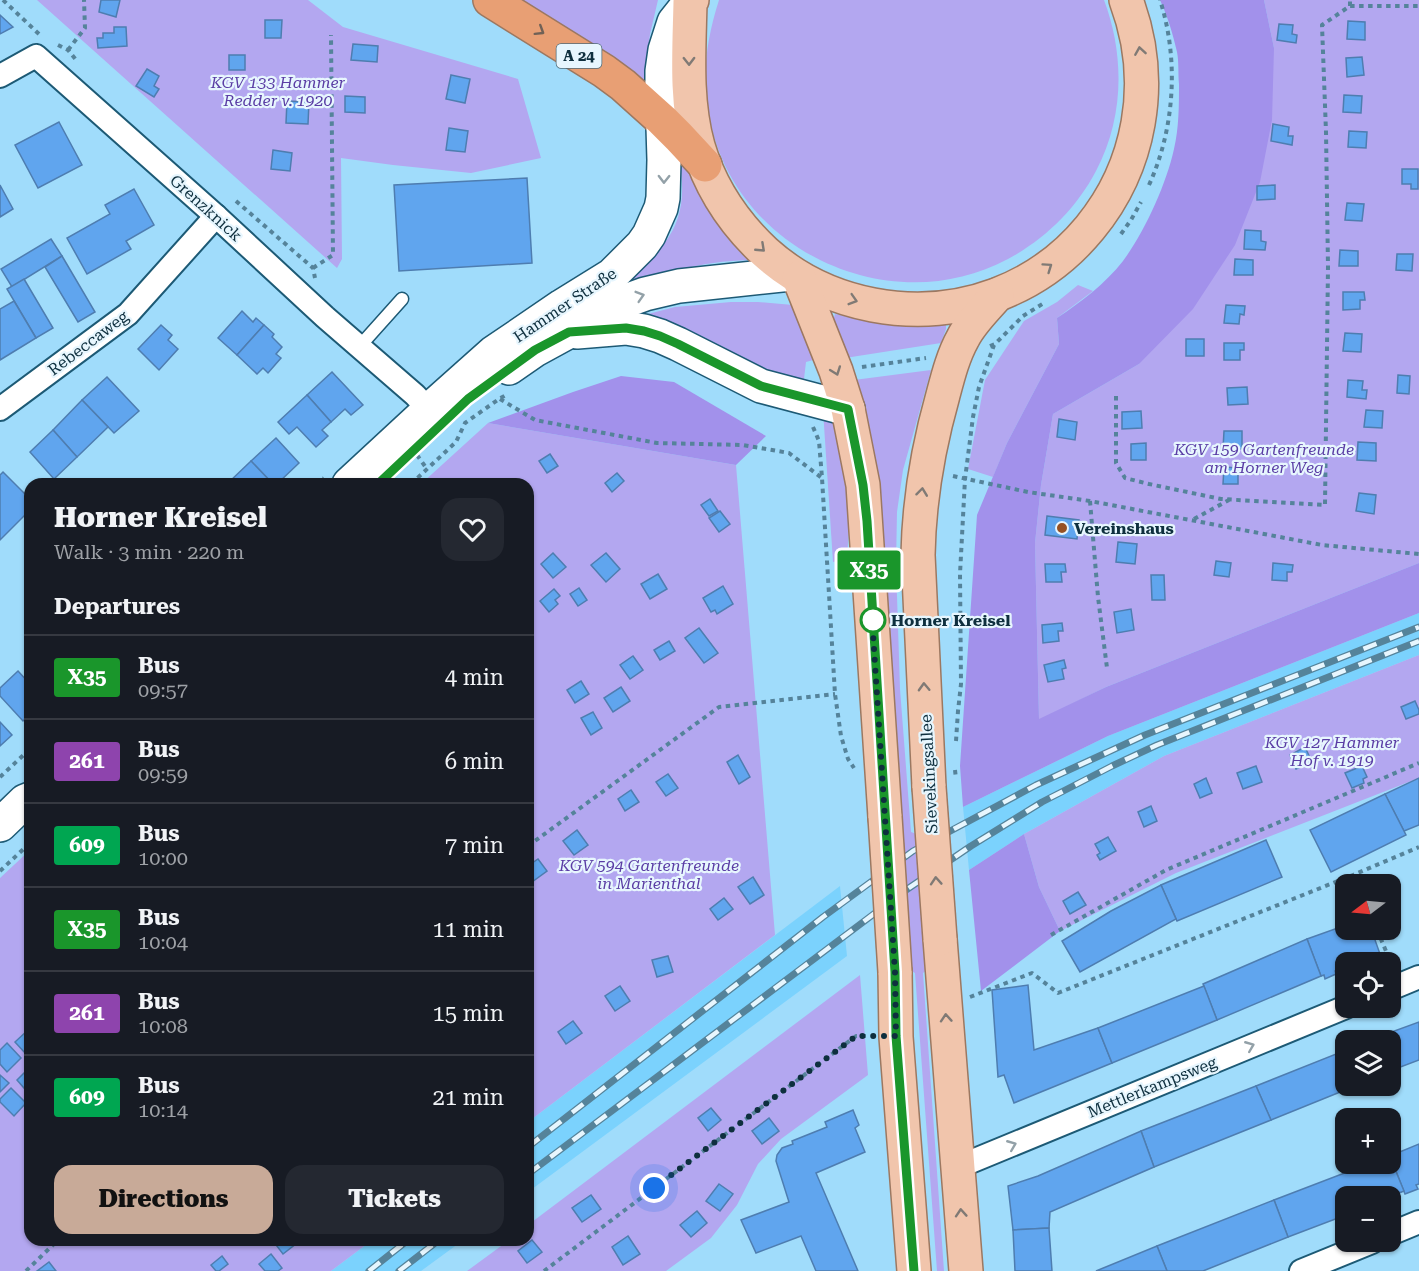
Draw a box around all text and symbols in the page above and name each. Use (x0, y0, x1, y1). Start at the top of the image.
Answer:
one-way arrow (534, 23, 544, 35)
road number: A 24 (556, 44, 602, 68)
one-way arrow (1134, 46, 1146, 55)
one-way arrow (683, 56, 696, 65)
park label: KGV 133 Hammer Redder v. 1920 (210, 73, 346, 110)
street label: Grenzknick (166, 171, 246, 245)
one-way arrow (658, 174, 670, 183)
one-way arrow (753, 240, 764, 251)
street label: Hammer Straße (510, 263, 620, 346)
one-way arrow (1042, 263, 1053, 274)
one-way arrow (634, 291, 645, 303)
one-way arrow (847, 293, 858, 305)
street label: Rebeccaweg (44, 306, 133, 379)
one-way arrow (828, 366, 841, 376)
park label: KGV 159 Gartenfreunde am Horner Weg (1173, 440, 1354, 477)
one-way arrow (916, 488, 928, 497)
button: heart (441, 498, 504, 561)
text: Horner Kreisel (54, 501, 267, 534)
place label: Vereinshaus (1074, 519, 1174, 538)
marker: Vereinshaus (1055, 521, 1069, 535)
text: Walk · 3 min · 220 m (54, 540, 244, 564)
line badge: X35 (834, 550, 904, 590)
text: X35 (850, 558, 888, 582)
text: Departures (54, 594, 180, 619)
marker: Horner Kreisel (860, 607, 886, 633)
place label: Horner Kreisel (891, 611, 1011, 630)
text: Bus (138, 653, 180, 678)
text: X35 (68, 665, 106, 689)
text: 4 min (445, 665, 504, 690)
text: 09:57 (138, 678, 188, 702)
one-way arrow (918, 682, 931, 691)
street label: Sievekingsallee (916, 714, 942, 834)
park label: KGV 127 Hammer Hof v. 1919 (1264, 733, 1400, 770)
text: Bus (138, 737, 180, 762)
text: 261 (69, 749, 105, 773)
text: 6 min (445, 749, 504, 774)
text: 09:59 (138, 762, 188, 786)
text: Bus (138, 821, 180, 846)
text: 609 (69, 833, 105, 857)
text: 7 min (445, 833, 504, 858)
text: 10:00 (138, 846, 188, 870)
park label: KGV 594 Gartenfreunde in Marienthal (558, 856, 739, 893)
north arrow (1335, 874, 1401, 940)
map controls (1335, 874, 1401, 1252)
one-way arrow (930, 876, 943, 885)
text: Bus (138, 905, 180, 930)
text: X35 (68, 917, 106, 941)
text: 11 min (433, 917, 504, 942)
text: 10:04 (138, 930, 188, 954)
button: locate (1335, 952, 1401, 1018)
text: Bus (138, 989, 180, 1014)
text: 261 (69, 1001, 105, 1025)
text: 15 min (433, 1001, 504, 1026)
text: 10:08 (138, 1014, 188, 1038)
one-way arrow (940, 1014, 953, 1023)
button: layers (1335, 1030, 1401, 1096)
one-way arrow (1244, 1041, 1255, 1053)
street label: Mettlerkampsweg (1085, 1052, 1220, 1122)
text: Bus (138, 1073, 180, 1098)
text: 609 (69, 1085, 105, 1109)
text: 21 min (433, 1085, 504, 1110)
text: 10:14 (138, 1098, 188, 1122)
button: + (1335, 1108, 1401, 1174)
one-way arrow (1005, 1140, 1016, 1152)
button: Directions (54, 1165, 273, 1234)
button: Tickets (285, 1165, 504, 1234)
your location (639, 1173, 669, 1203)
button: − (1335, 1186, 1401, 1252)
one-way arrow (955, 1208, 968, 1217)

